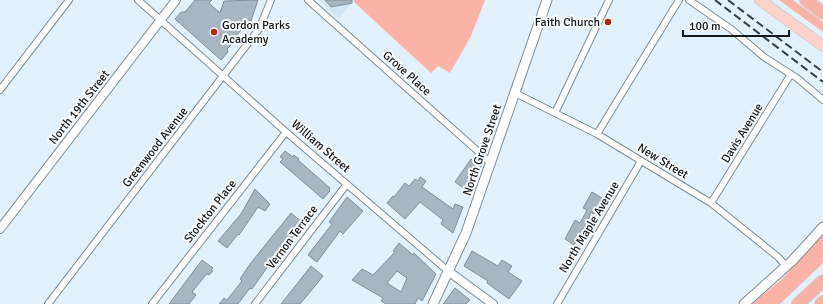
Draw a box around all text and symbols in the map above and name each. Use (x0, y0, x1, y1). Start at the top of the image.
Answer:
scale bar (683, 12, 789, 38)
place label: Faith Church (535, 15, 600, 30)
marker: Faith Church (603, 17, 613, 27)
place label: Gordon Parks Academy (222, 18, 290, 47)
text: 100 m (689, 19, 721, 34)
marker: Gordon Parks Academy (209, 27, 219, 37)
street label: Grove Place (379, 48, 434, 99)
street label: North 19th Street (46, 67, 113, 147)
street label: Davis Avenue (718, 101, 767, 166)
street label: North Grove Street (460, 102, 505, 198)
street label: Greenwood Avenue (119, 104, 191, 190)
street label: William Street (288, 117, 353, 176)
street label: New Street (635, 140, 691, 182)
street label: Stockton Place (181, 177, 240, 246)
street label: North Maple Avenue (556, 179, 623, 276)
street label: Vernon Terrace (264, 202, 321, 272)

